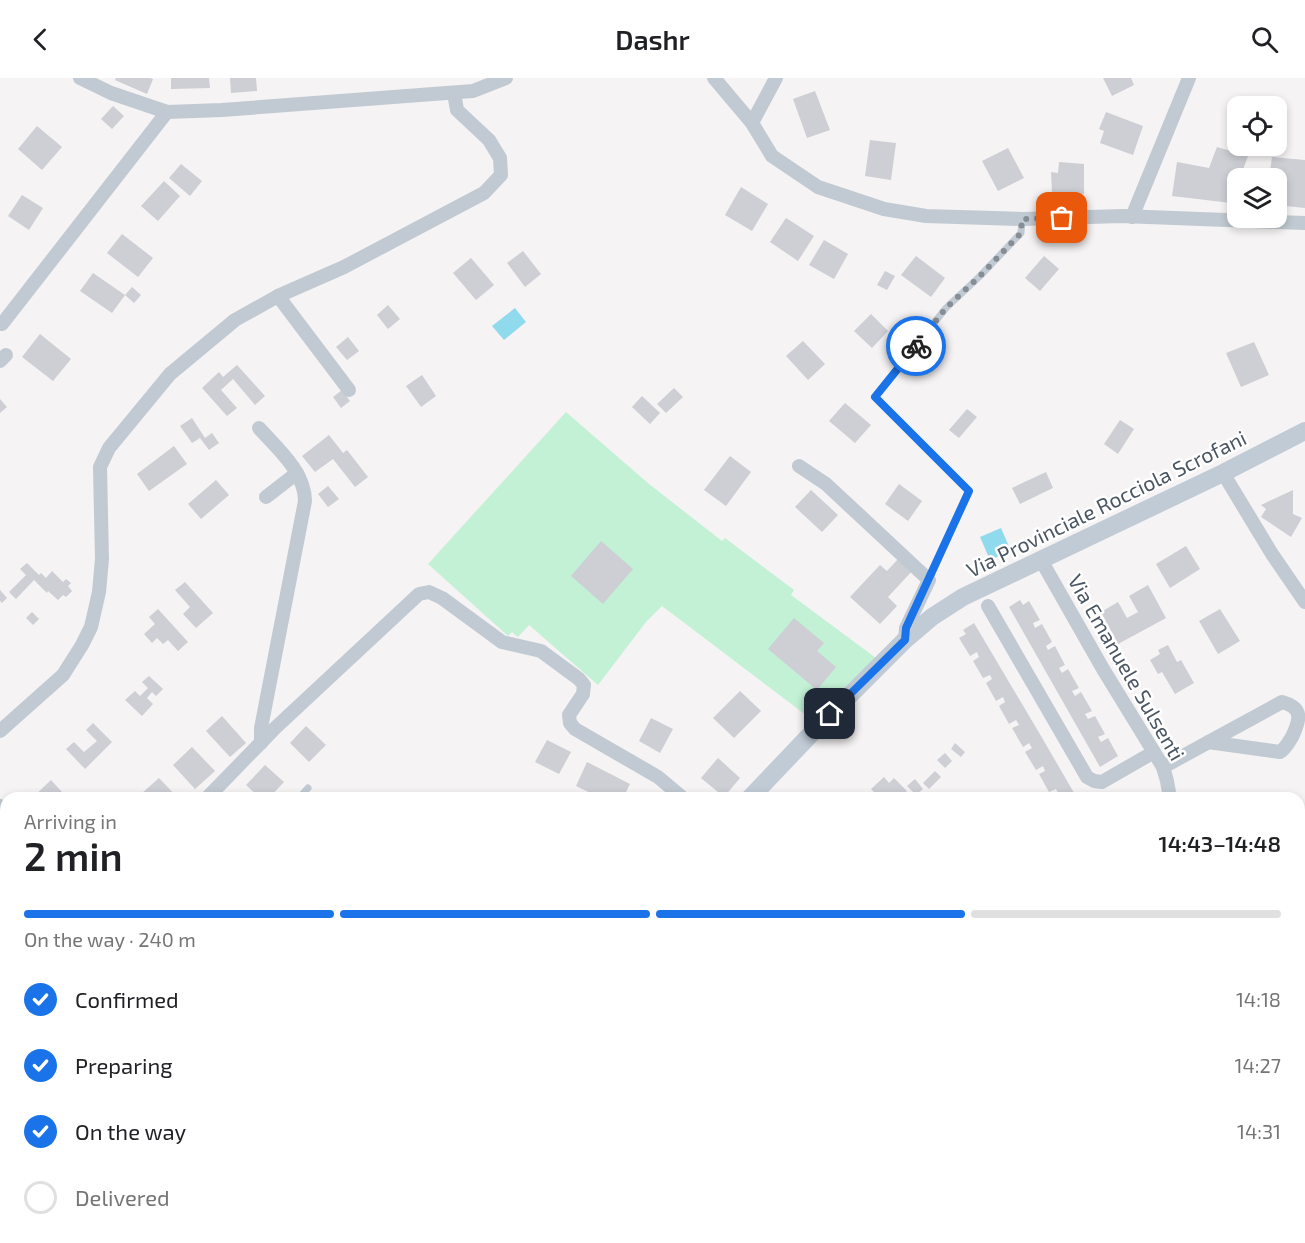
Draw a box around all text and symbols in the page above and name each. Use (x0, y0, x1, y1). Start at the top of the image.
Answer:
icon: back (24, 23, 57, 56)
text: Dashr (615, 23, 690, 55)
icon: search (1248, 23, 1281, 56)
map controls (1227, 96, 1287, 228)
button: locate (1227, 96, 1287, 156)
button: layers (1227, 168, 1287, 228)
pin (1036, 192, 1087, 243)
icon: bag (1045, 201, 1078, 234)
courier (886, 316, 946, 376)
icon: bike (900, 330, 933, 363)
street label: Via Provinciale Rocciola Scrofani (962, 424, 1250, 582)
street label: Via Emanuele Sulsenti (1063, 569, 1191, 765)
pin (804, 688, 855, 739)
icon: home (813, 697, 846, 730)
text: Arriving in (24, 809, 117, 833)
text: 14:43–14:48 (1159, 830, 1281, 856)
text: 2 min (24, 832, 123, 879)
text: On the way · 240 m (24, 927, 196, 951)
icon: check (24, 983, 57, 1016)
text: Confirmed (75, 986, 179, 1012)
text: 14:18 (1236, 987, 1281, 1011)
icon: check (24, 1049, 57, 1082)
text: Preparing (75, 1052, 173, 1078)
text: 14:27 (1235, 1053, 1281, 1077)
icon: check (24, 1115, 57, 1148)
text: On the way (75, 1118, 186, 1144)
text: 14:31 (1237, 1119, 1281, 1143)
text: Delivered (75, 1184, 170, 1210)

